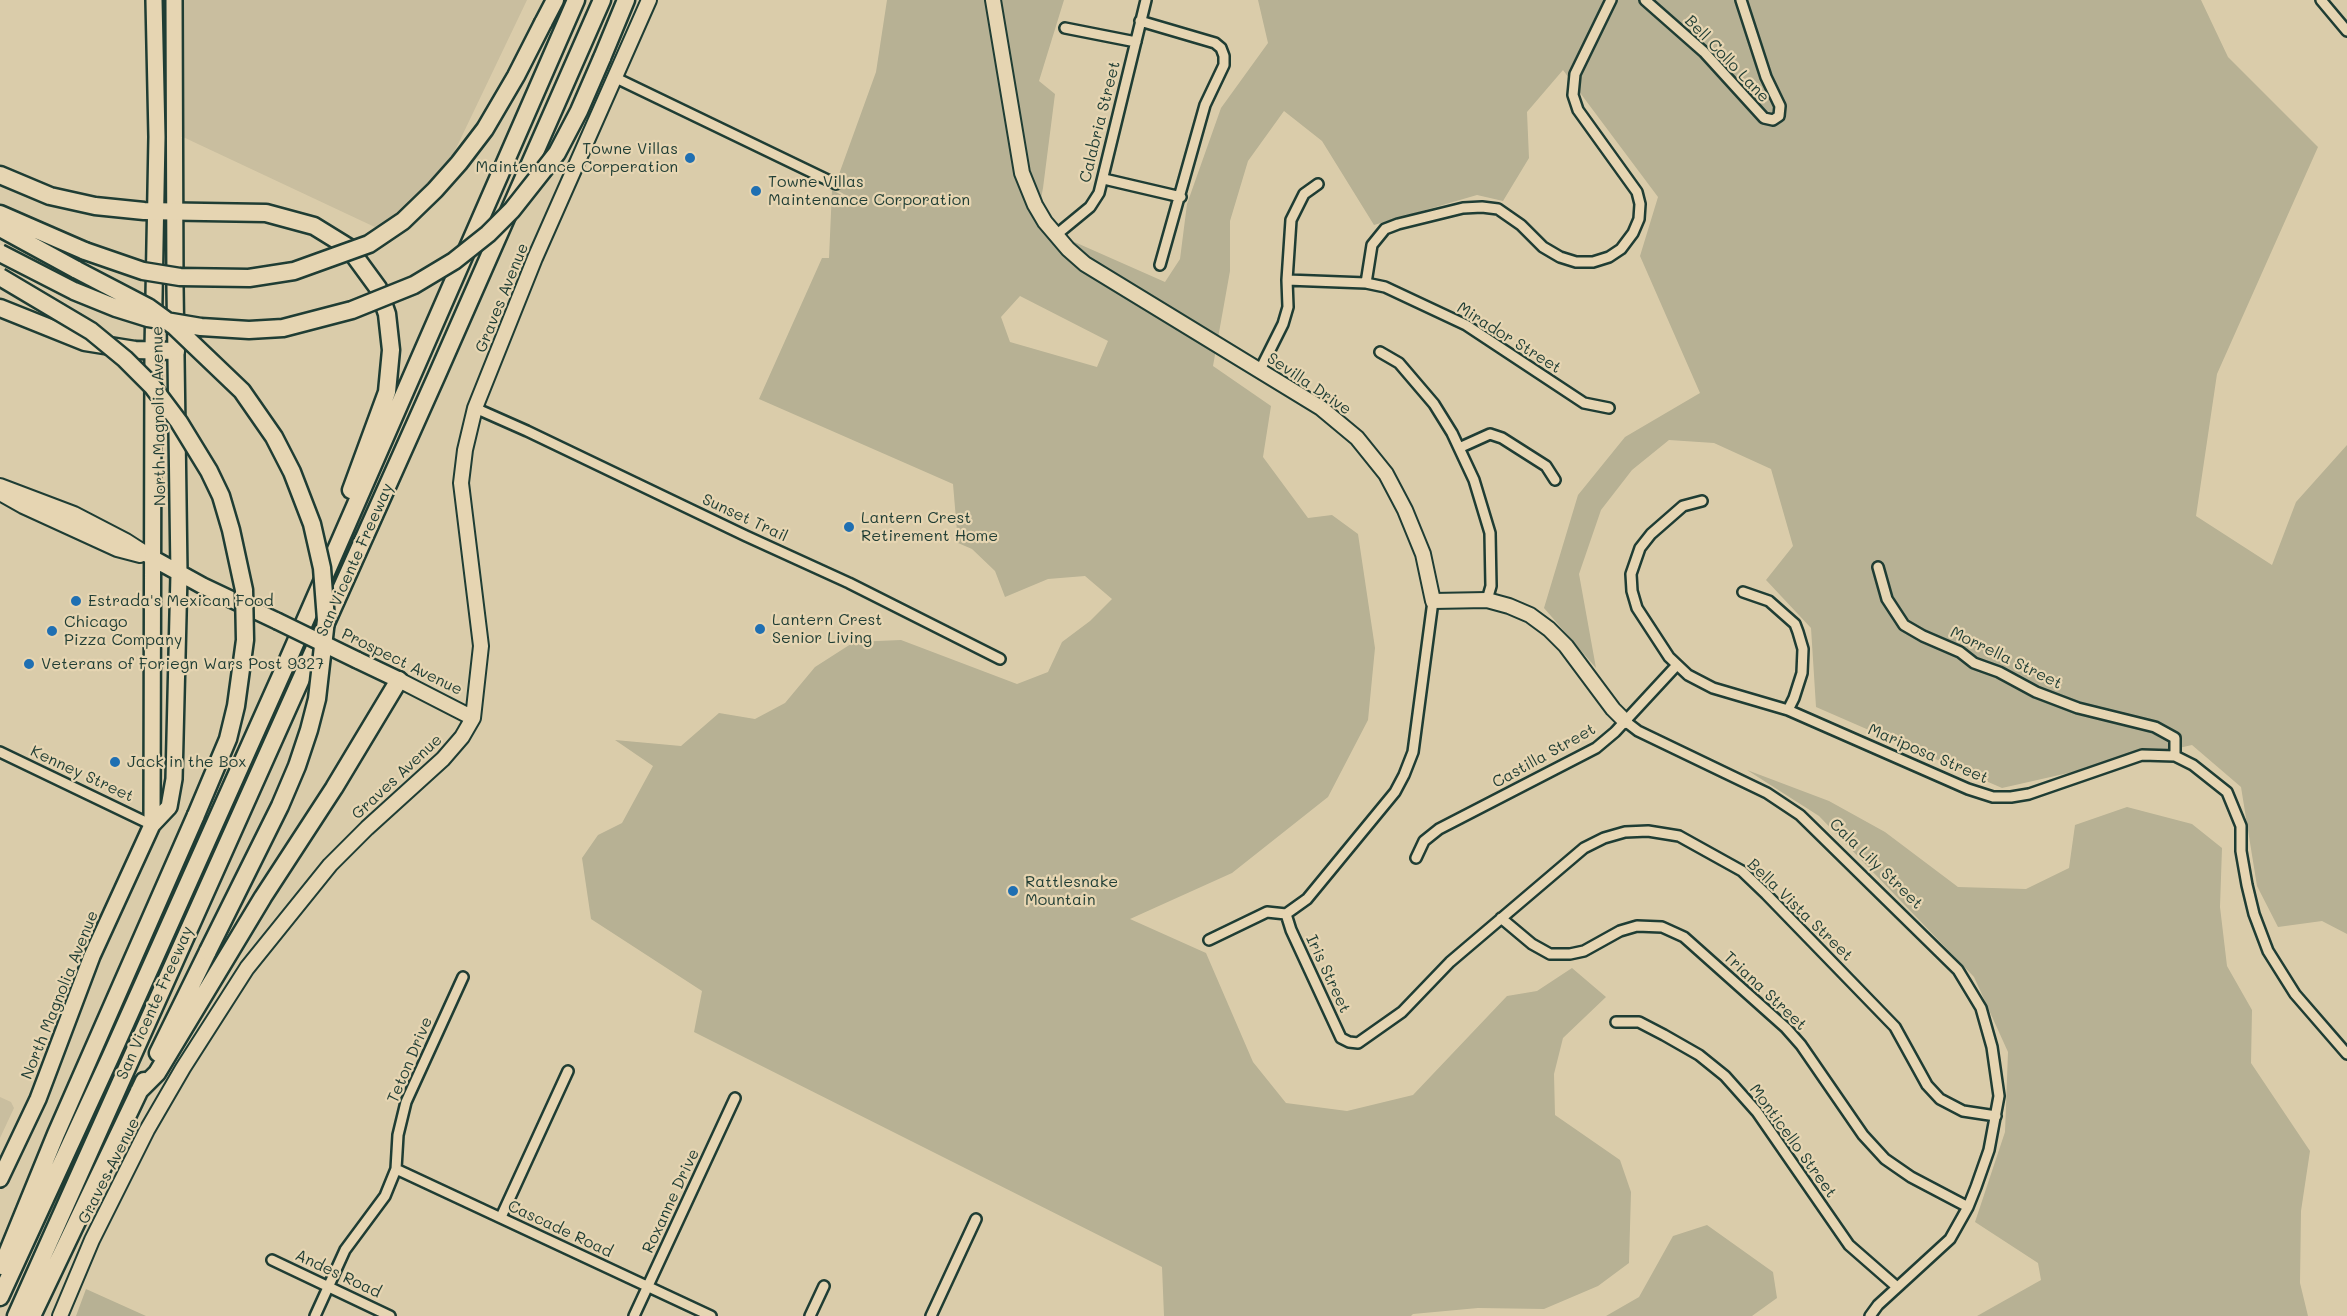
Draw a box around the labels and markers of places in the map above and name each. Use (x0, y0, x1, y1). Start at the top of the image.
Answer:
place label: Towne Villas Maintenance Corperation (475, 139, 678, 177)
marker: Towne Villas Maintenance Corperation (683, 151, 697, 165)
place label: Towne Villas Maintenance Corporation (768, 172, 970, 210)
marker: Towne Villas Maintenance Corporation (749, 184, 763, 198)
place label: Lantern Crest Retirement Home (861, 508, 998, 546)
marker: Lantern Crest Retirement Home (842, 520, 856, 534)
place label: Estrada's Mexican Food (88, 591, 274, 611)
marker: Estrada's Mexican Food (69, 594, 83, 608)
place label: Lantern Crest Senior Living (772, 610, 882, 648)
place label: Chicago Pizza Company (64, 612, 182, 650)
marker: Lantern Crest Senior Living (753, 622, 767, 636)
marker: Chicago Pizza Company (45, 624, 59, 638)
place label: Veterans of Foriegn Wars Post 9327 (41, 654, 324, 674)
marker: Veterans of Foriegn Wars Post 9327 (22, 657, 36, 671)
place label: Jack in the Box (127, 752, 246, 772)
marker: Jack in the Box (108, 755, 122, 769)
place label: Rattlesnake Mountain (1025, 872, 1118, 910)
marker: Rattlesnake Mountain (1006, 884, 1020, 898)

